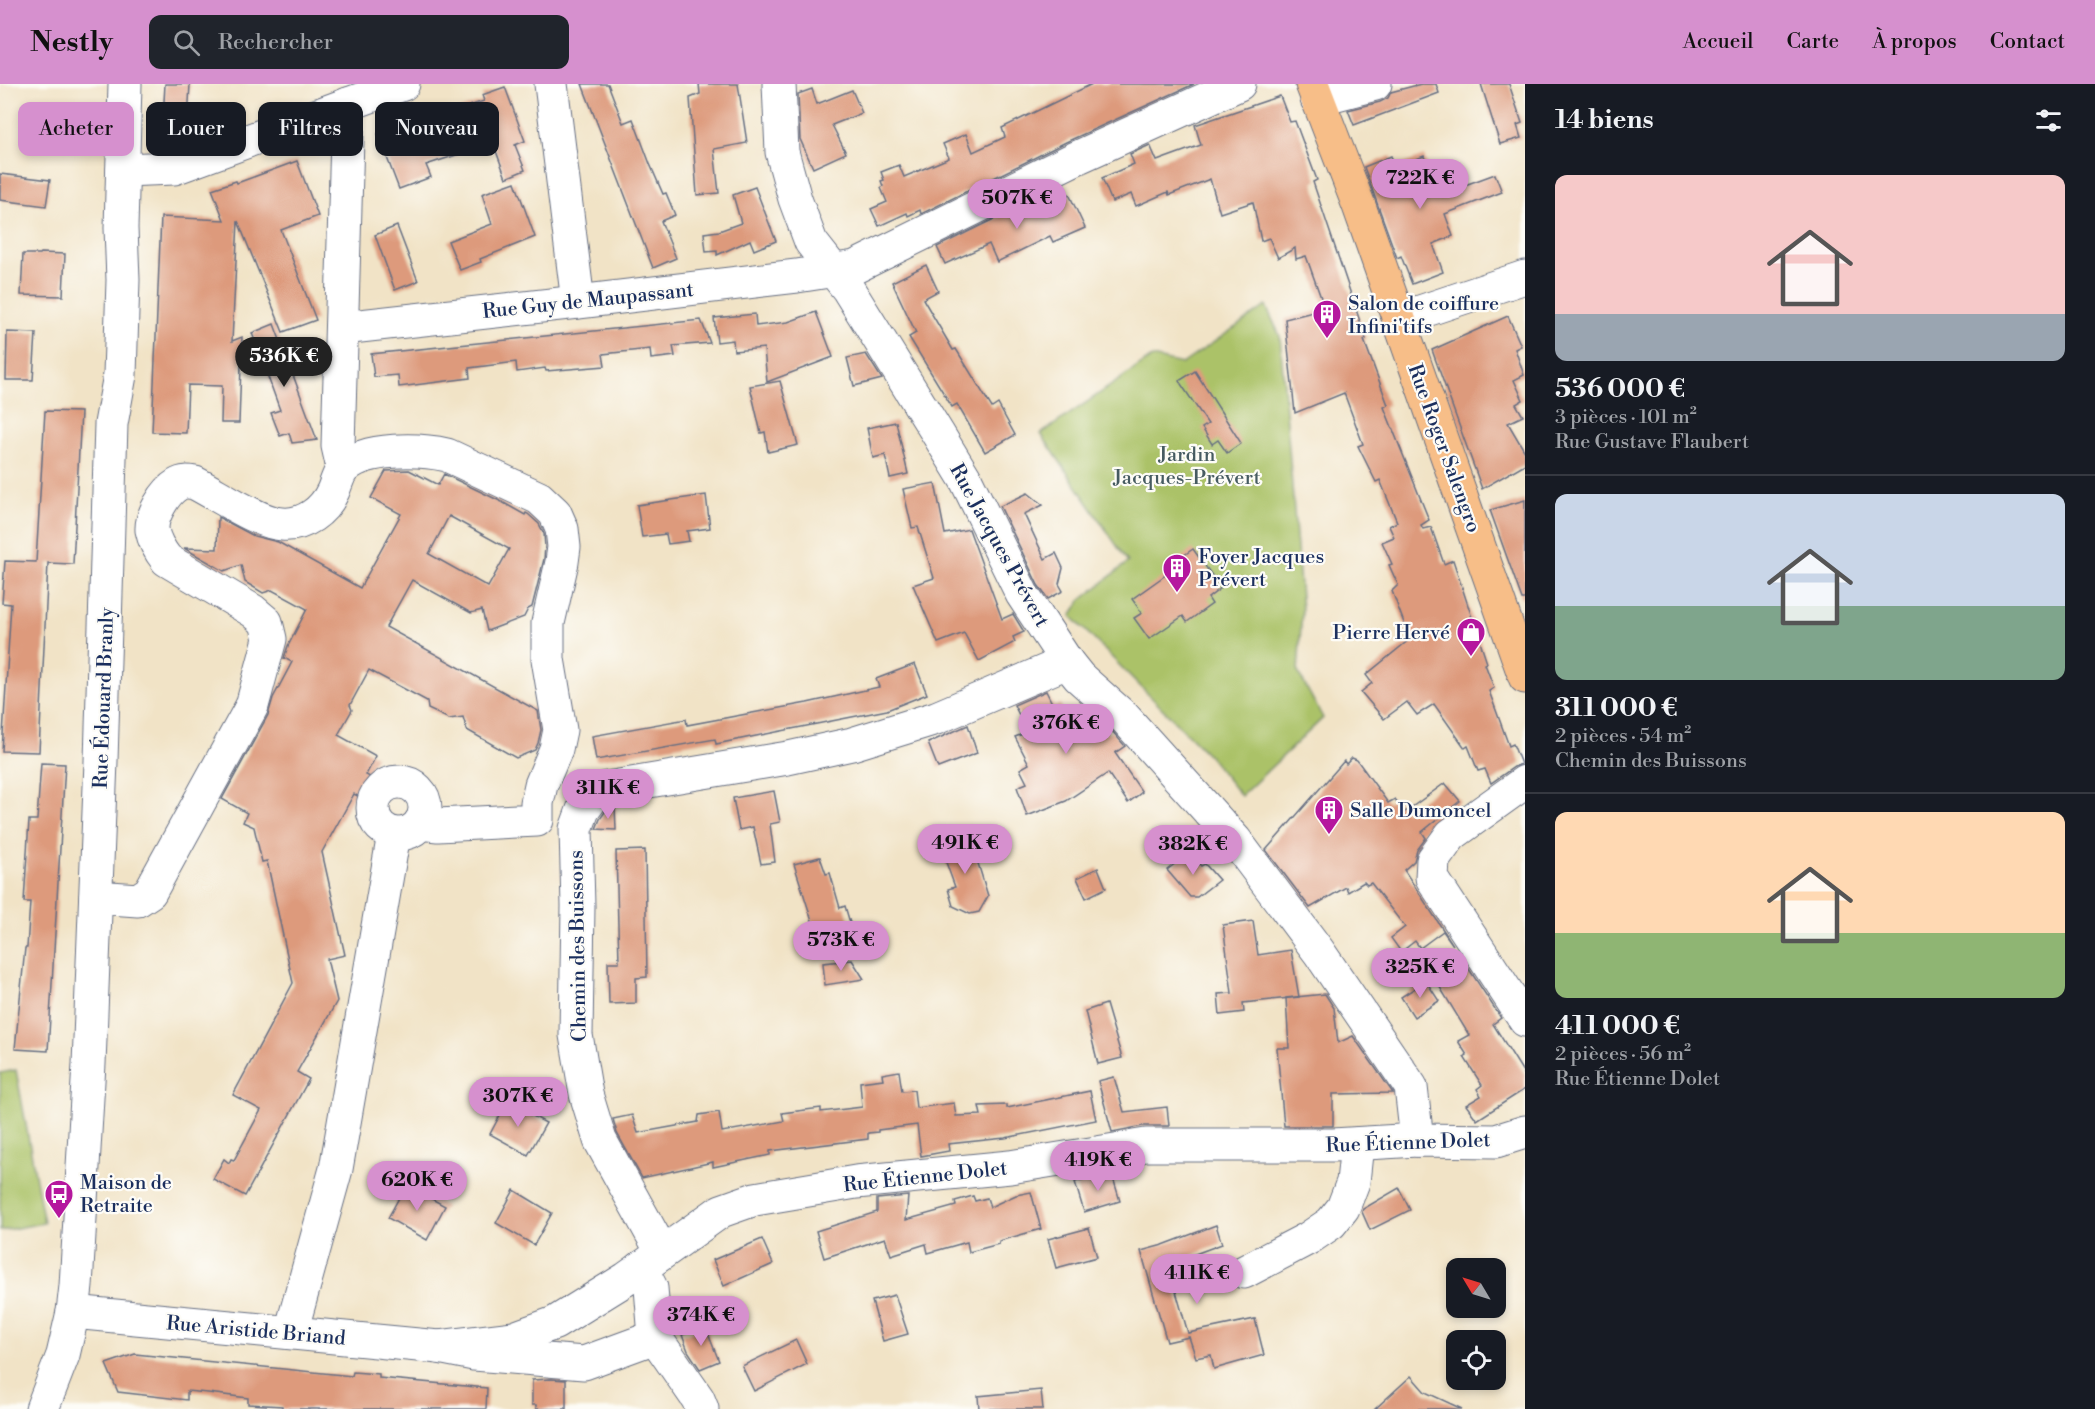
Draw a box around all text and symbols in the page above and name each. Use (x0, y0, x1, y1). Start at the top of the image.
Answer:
search box (149, 15, 569, 69)
text: Nestly (30, 25, 113, 60)
icon: search (170, 26, 203, 59)
text: Rechercher (218, 29, 333, 56)
text: Accueil (1683, 29, 1754, 55)
text: Carte (1787, 29, 1839, 55)
text: À propos (1872, 29, 1957, 55)
text: Contact (1990, 29, 2065, 55)
chip: Acheter (18, 102, 134, 156)
chip: Louer (146, 102, 246, 156)
chip: Filtres (258, 102, 363, 156)
chip: Nouveau (375, 102, 499, 156)
text: 14 biens (1555, 104, 1654, 136)
icon: filters (2032, 104, 2065, 137)
pin: 722K € (1371, 159, 1469, 210)
text: 722K € (1386, 166, 1454, 191)
pin: 507K € (968, 179, 1066, 230)
text: 507K € (981, 186, 1053, 211)
icon: home (1756, 214, 1864, 322)
street label: Rue Guy de Maupassant (481, 278, 695, 325)
place label: Salon de coiffure Infini'tifs (1348, 292, 1499, 340)
building icon: Salon de coiffure Infini'tifs (1311, 298, 1343, 340)
pin: 536K € (235, 337, 333, 388)
text: 536K € (249, 344, 319, 369)
street label: Rue Roger Salengro (1402, 361, 1486, 536)
text: 536 000 € (1555, 373, 1685, 405)
text: 3 pièces · 101 m² (1555, 405, 1697, 430)
text: Rue Gustave Flaubert (1555, 430, 1749, 455)
park label: Jardin Jacques-Prévert (1112, 443, 1261, 491)
street label: Rue Jacques Prévert (943, 460, 1054, 632)
icon: home (1756, 533, 1864, 641)
place label: Foyer Jacques Prévert (1198, 545, 1324, 593)
building icon: Foyer Jacques Prévert (1161, 552, 1193, 594)
street label: Rue Édouard Branly (88, 607, 120, 789)
shop icon: Pierre Hervé (1455, 616, 1487, 658)
place label: Pierre Hervé (1333, 621, 1450, 646)
text: 311 000 € (1555, 692, 1678, 724)
pin: 376K € (1017, 704, 1115, 755)
text: 376K € (1032, 711, 1100, 736)
text: 2 pièces · 54 m² (1555, 724, 1691, 749)
text: Chemin des Buissons (1555, 749, 1747, 774)
pin: 311K € (559, 769, 657, 820)
text: 311K € (576, 776, 640, 801)
building icon: Salle Dumoncel (1313, 794, 1345, 836)
place label: Salle Dumoncel (1350, 799, 1491, 824)
pin: 491K € (916, 824, 1014, 875)
pin: 382K € (1144, 825, 1242, 876)
text: 491K € (931, 831, 999, 856)
text: 382K € (1158, 832, 1228, 857)
street label: Chemin des Buissons (564, 850, 593, 1042)
icon: home (1756, 851, 1864, 959)
pin: 573K € (792, 921, 890, 972)
text: 573K € (807, 928, 875, 953)
pin: 325K € (1371, 948, 1469, 999)
text: 325K € (1385, 955, 1455, 980)
text: 411 000 € (1555, 1010, 1680, 1042)
text: 2 pièces · 56 m² (1555, 1042, 1691, 1067)
text: Rue Étienne Dolet (1555, 1067, 1720, 1092)
pin: 307K € (469, 1077, 567, 1128)
text: 307K € (483, 1084, 553, 1109)
street label: Rue Étienne Dolet (1325, 1127, 1491, 1159)
pin: 419K € (1049, 1141, 1147, 1192)
text: 419K € (1064, 1148, 1132, 1173)
street label: Rue Étienne Dolet (842, 1155, 1009, 1199)
pin: 620K € (368, 1161, 466, 1212)
text: 620K € (381, 1168, 453, 1193)
place label: Maison de Retraite (80, 1171, 172, 1219)
bus stop icon: Maison de Retraite (43, 1178, 75, 1220)
pin: 411K € (1148, 1254, 1246, 1305)
north arrow (1446, 1258, 1506, 1318)
map controls (1446, 1258, 1506, 1390)
text: 411K € (1164, 1261, 1230, 1286)
pin: 374K € (652, 1296, 750, 1347)
text: 374K € (667, 1303, 735, 1328)
street label: Rue Aristide Briand (165, 1311, 347, 1352)
button: locate (1446, 1330, 1506, 1390)

